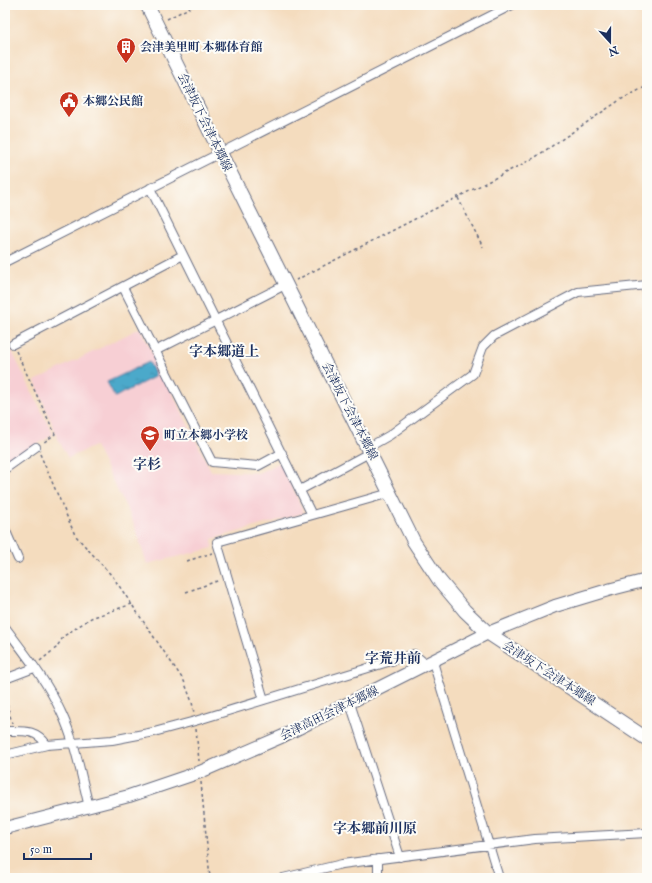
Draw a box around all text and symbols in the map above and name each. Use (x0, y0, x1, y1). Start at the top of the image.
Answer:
north arrow (590, 22, 630, 62)
building icon: 会津美里町 本郷体育館 (115, 36, 137, 64)
place label: 会津美里町 本郷体育館 (140, 40, 263, 55)
text: N (606, 42, 621, 59)
street label: 会津坂下会津本郷線 (174, 70, 235, 174)
public building icon: 本郷公民館 (58, 90, 80, 118)
place label: 本郷公民館 (83, 94, 143, 109)
district label: 字本郷道上 (189, 343, 259, 361)
street label: 会津坂下会津本郷線 (318, 360, 381, 463)
school or university icon: 町立本郷小学校 (139, 424, 161, 452)
place label: 町立本郷小学校 (164, 428, 248, 443)
district label: 字杉 (133, 456, 161, 474)
street label: 会津坂下会津本郷線 (499, 638, 598, 709)
district label: 字荒井前 (365, 650, 421, 668)
street label: 会津高田会津本郷線 (277, 683, 381, 744)
district label: 字本郷前川原 (333, 820, 417, 838)
scale bar (24, 835, 91, 861)
text: 50 m (30, 842, 52, 857)

